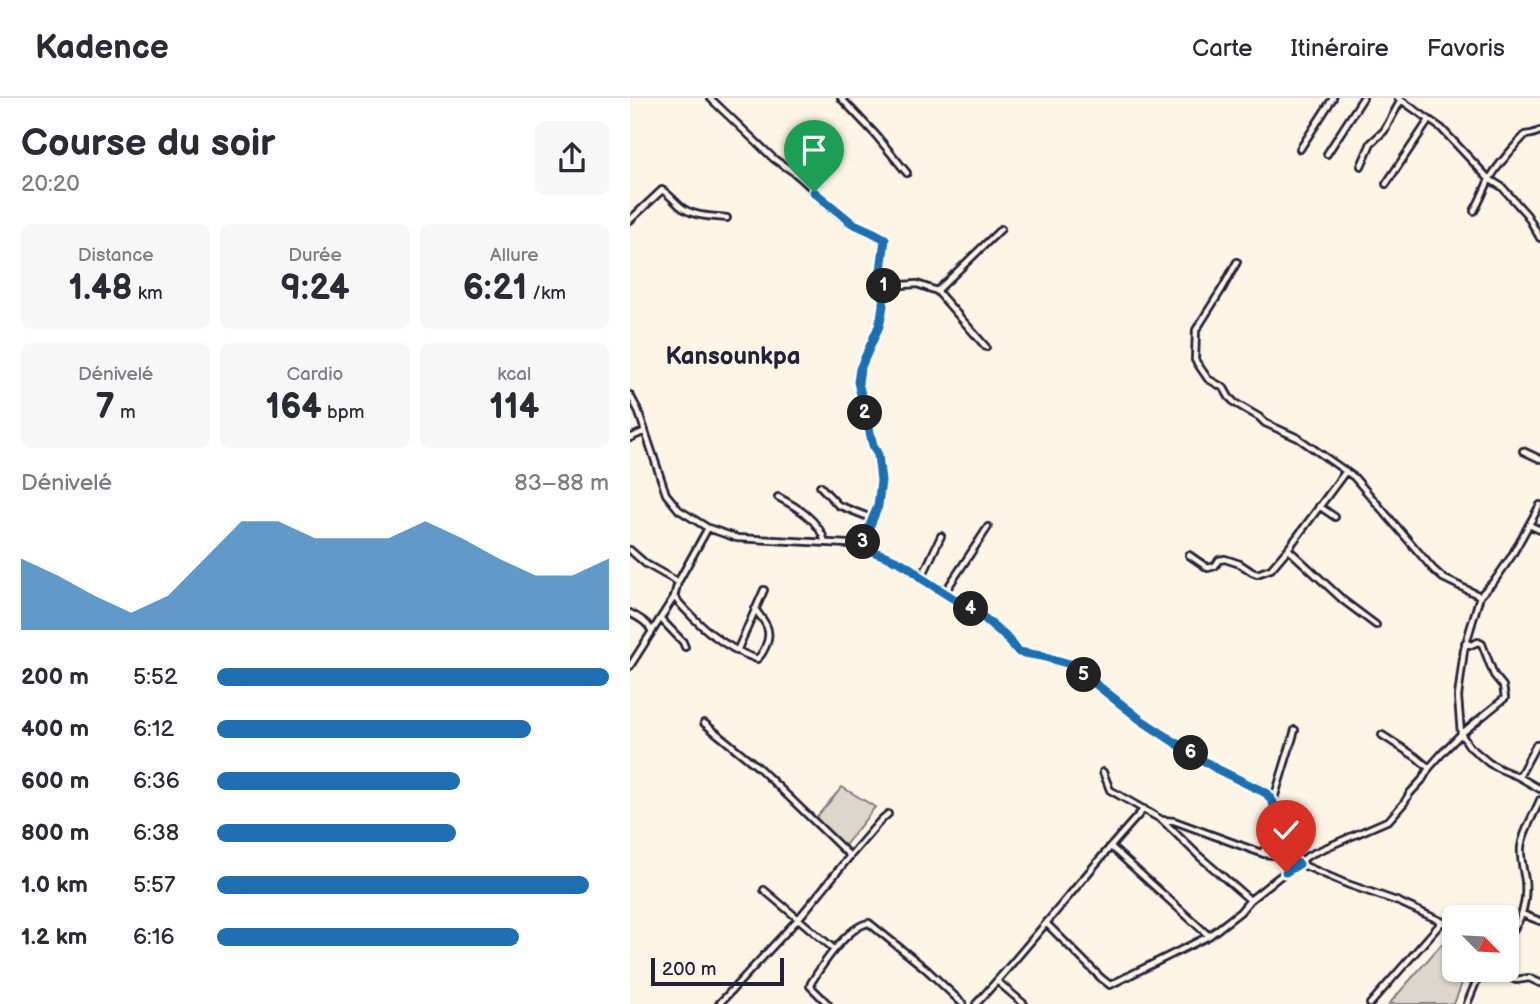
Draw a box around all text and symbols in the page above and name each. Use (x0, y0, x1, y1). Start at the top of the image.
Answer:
text: Kadence (35, 28, 169, 68)
text: Carte (1192, 34, 1253, 63)
text: Itinéraire (1291, 34, 1389, 63)
text: Favoris (1427, 34, 1505, 63)
pin (784, 120, 844, 192)
text: Course du soir (21, 121, 276, 166)
button: share (535, 121, 609, 195)
icon: arrive (795, 131, 833, 169)
text: 20:20 (21, 170, 80, 198)
text: Distance (78, 244, 154, 267)
text: Durée (288, 244, 342, 267)
text: Allure (490, 244, 539, 267)
text: 1.48 (69, 267, 133, 310)
text: 9:24 (280, 267, 350, 310)
text: 6:21 (463, 267, 527, 310)
pin: 1 (866, 268, 902, 304)
text: 1 (880, 274, 888, 297)
text: km (133, 282, 163, 305)
text: /km (527, 282, 566, 305)
district label: Kansounkpa (666, 342, 800, 371)
text: Dénivelé (78, 363, 153, 386)
text: Cardio (287, 363, 343, 386)
text: kcal (497, 363, 531, 386)
text: 7 (96, 386, 115, 429)
text: 164 (265, 386, 322, 429)
text: 114 (489, 386, 539, 429)
pin: 2 (848, 396, 882, 430)
text: m (115, 401, 136, 424)
text: bpm (322, 401, 365, 424)
text: 2 (859, 401, 870, 424)
text: Dénivelé (21, 469, 112, 497)
text: 83–88 m (514, 469, 609, 497)
pin: 3 (846, 524, 880, 560)
text: 3 (857, 530, 868, 553)
pin: 4 (954, 592, 988, 626)
text: 4 (965, 597, 976, 620)
pin: 5 (1066, 658, 1102, 692)
text: 200 m (21, 663, 89, 691)
text: 5:52 (133, 663, 178, 691)
text: 5 (1078, 663, 1089, 686)
text: 400 m (21, 715, 89, 743)
text: 6:12 (133, 715, 174, 743)
pin: 6 (1174, 736, 1208, 770)
text: 6 (1185, 741, 1196, 764)
text: 600 m (21, 767, 89, 795)
text: 6:36 (133, 767, 180, 795)
pin (1256, 800, 1316, 872)
icon: check (1267, 811, 1305, 849)
text: 800 m (21, 819, 89, 847)
text: 6:38 (133, 819, 179, 847)
text: 1.0 km (21, 871, 88, 899)
text: 5:57 (133, 871, 175, 899)
north arrow (1442, 905, 1519, 982)
map controls (1442, 905, 1519, 982)
text: 1.2 km (21, 923, 87, 951)
text: 6:16 (133, 923, 175, 951)
scale bar (651, 955, 784, 987)
text: 200 m (662, 958, 716, 981)

